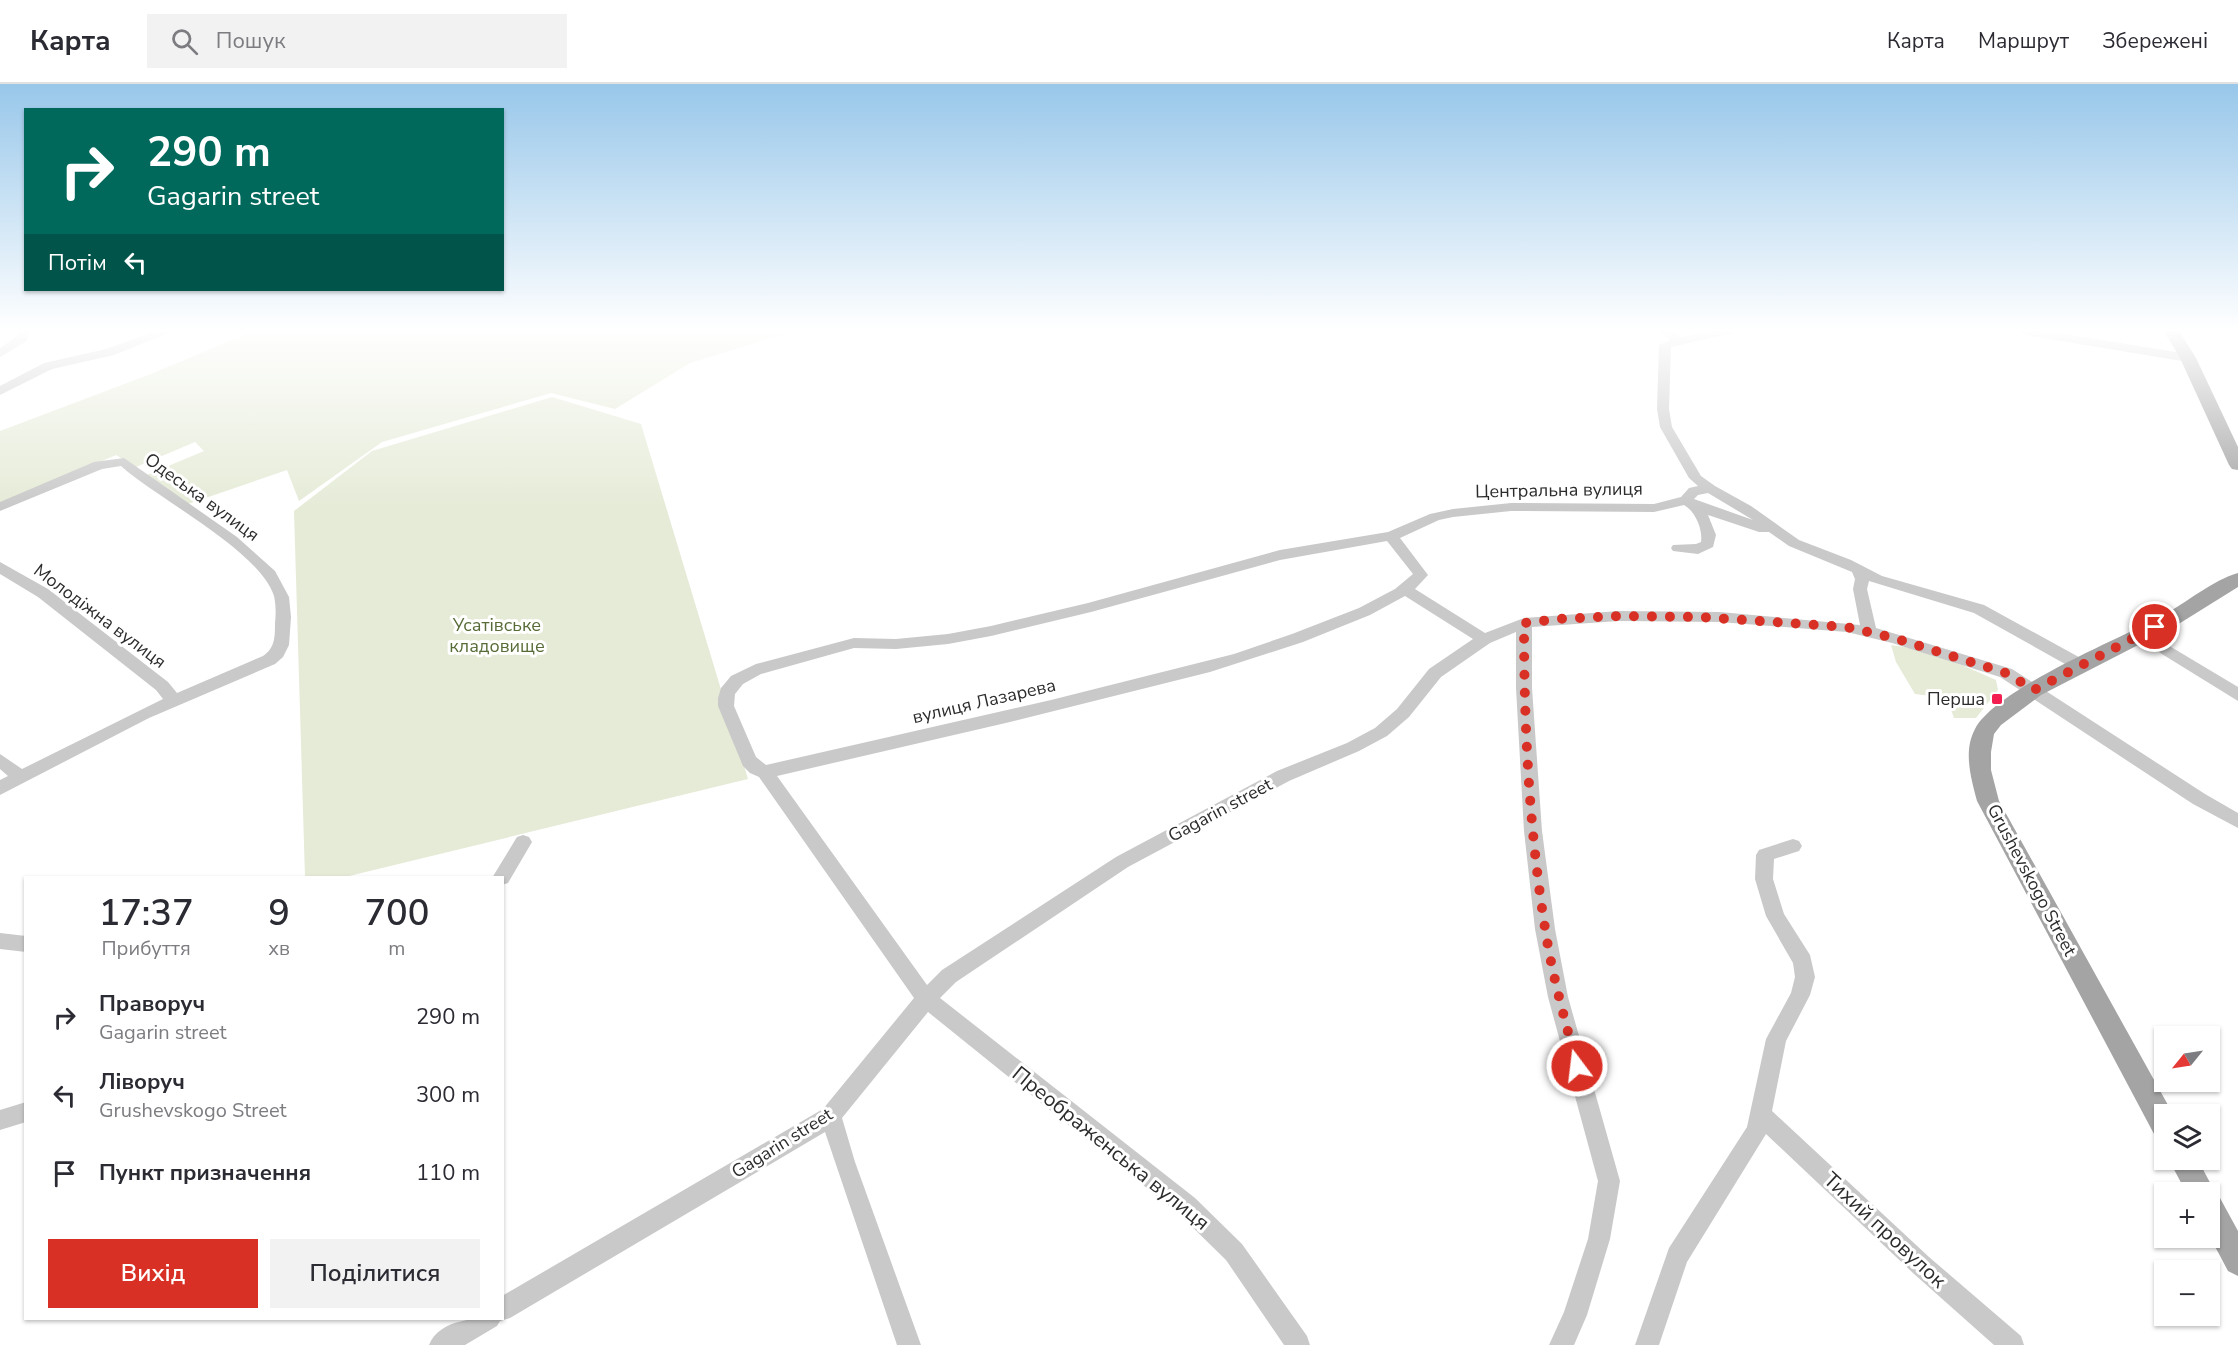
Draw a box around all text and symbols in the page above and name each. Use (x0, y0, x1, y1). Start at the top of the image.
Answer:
search box (147, 14, 567, 68)
text: Карта (30, 22, 111, 60)
icon: search (168, 25, 201, 58)
text: Пошук (216, 26, 286, 56)
text: Карта (1887, 27, 1945, 55)
text: Маршрут (1978, 27, 2069, 55)
text: Збережені (2102, 27, 2208, 55)
text: 290 m (147, 124, 271, 181)
icon: right (48, 132, 126, 210)
text: Gagarin street (147, 178, 319, 215)
icon: left (119, 246, 152, 279)
text: Потім (48, 248, 107, 278)
street label: Одеська вулиця (140, 447, 264, 547)
street label: Центральна вулиця (1475, 477, 1643, 503)
street label: Молодіжна вулиця (29, 558, 171, 674)
pin (2129, 601, 2180, 652)
icon: arrive (2138, 610, 2171, 643)
park label: Усатівське кладовище (449, 613, 545, 658)
street label: вулиця Лазарева (910, 673, 1058, 729)
place label: Перша (1927, 687, 1985, 711)
marker: Перша (1990, 692, 2004, 706)
street label: Gagarin street (1164, 772, 1277, 848)
street label: Grushevskogo Street (1982, 800, 2083, 961)
text: 17:37 (99, 889, 194, 938)
text: 9 (268, 889, 290, 938)
text: 700 (365, 889, 429, 938)
text: Прибуття (102, 935, 191, 962)
text: хв (268, 935, 290, 962)
text: m (388, 935, 405, 962)
text: Праворуч (99, 989, 205, 1019)
icon: right (48, 1001, 81, 1034)
text: 290 m (416, 1002, 480, 1032)
text: Gagarin street (99, 1019, 227, 1046)
north arrow (2154, 1026, 2220, 1092)
map controls (2154, 1026, 2220, 1326)
position arrow (1545, 1034, 1609, 1098)
street label: Преображенська вулиця (1006, 1060, 1216, 1236)
text: Ліворуч (99, 1067, 185, 1097)
icon: left (48, 1079, 81, 1112)
text: 300 m (416, 1080, 480, 1110)
text: Grushevskogo Street (99, 1097, 287, 1124)
street label: Gagarin street (727, 1102, 838, 1184)
button: layers (2154, 1104, 2220, 1170)
icon: arrive (48, 1157, 81, 1190)
text: Пункт призначення (99, 1158, 311, 1188)
text: 110 m (416, 1158, 480, 1188)
street label: Тихий провулок (1818, 1166, 1953, 1295)
button: + (2154, 1182, 2220, 1248)
button: Вихід (48, 1239, 258, 1308)
button: Поділитися (270, 1239, 480, 1308)
button: − (2154, 1260, 2220, 1326)

